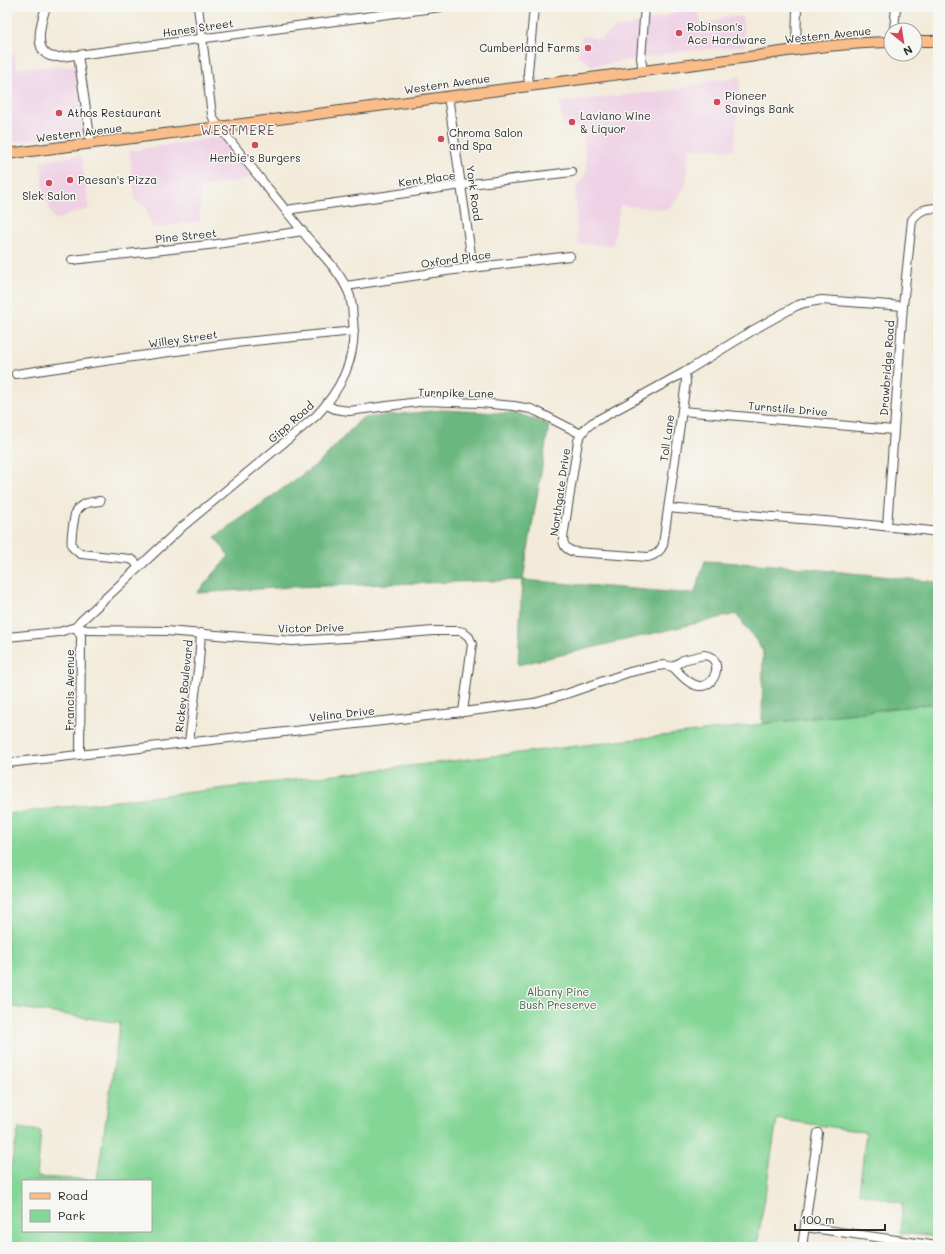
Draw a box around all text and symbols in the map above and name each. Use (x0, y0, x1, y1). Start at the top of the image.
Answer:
street label: Hanes Street (161, 15, 235, 40)
place label: Robinson's Ace Hardware (687, 19, 767, 47)
street label: Western Avenue (784, 22, 872, 46)
north arrow (883, 22, 923, 62)
marker: Robinson's Ace Hardware (674, 28, 684, 38)
place label: Cumberland Farms (479, 40, 580, 55)
marker: Cumberland Farms (583, 43, 593, 53)
text: N (901, 43, 916, 60)
street label: Western Avenue (403, 70, 491, 97)
place label: Pioneer Savings Bank (725, 88, 794, 116)
marker: Pioneer Savings Bank (712, 97, 722, 107)
place label: Athos Restaurant (67, 105, 161, 120)
marker: Athos Restaurant (54, 108, 64, 118)
place label: Laviano Wine & Liquor (580, 108, 651, 136)
marker: Laviano Wine & Liquor (567, 117, 577, 127)
street label: Western Avenue (35, 120, 123, 145)
district label: WESTMERE (200, 121, 276, 138)
place label: Chroma Salon and Spa (449, 125, 523, 153)
marker: Chroma Salon and Spa (436, 134, 446, 144)
marker: Herbie's Burgers (250, 140, 260, 150)
place label: Herbie's Burgers (209, 150, 301, 165)
street label: York Road (463, 164, 486, 222)
street label: Kent Place (397, 167, 457, 190)
place label: Paesan's Pizza (78, 172, 157, 187)
marker: Paesan's Pizza (65, 175, 75, 185)
marker: Slek Salon (44, 178, 54, 188)
place label: Slek Salon (22, 188, 76, 203)
street label: Pine Street (155, 225, 217, 246)
street label: Oxford Place (420, 246, 492, 271)
street label: Drawbridge Road (876, 320, 897, 416)
street label: Willey Street (147, 326, 219, 351)
street label: Turnpike Lane (418, 384, 494, 401)
street label: Gipp Road (265, 398, 317, 446)
street label: Turnstile Drive (748, 398, 828, 419)
street label: Toll Lane (656, 413, 677, 462)
street label: Northgate Drive (546, 447, 573, 537)
street label: Victor Drive (278, 619, 344, 636)
street label: Rickey Boulevard (171, 639, 196, 733)
street label: Francis Avenue (62, 649, 77, 731)
street label: Velina Drive (309, 703, 376, 724)
park label: Albany Pine Bush Preserve (519, 984, 597, 1012)
legend (22, 1180, 152, 1232)
text: Road (58, 1187, 88, 1203)
scale bar (795, 1206, 885, 1232)
text: Park (58, 1207, 85, 1223)
text: 100 m (801, 1211, 835, 1227)

